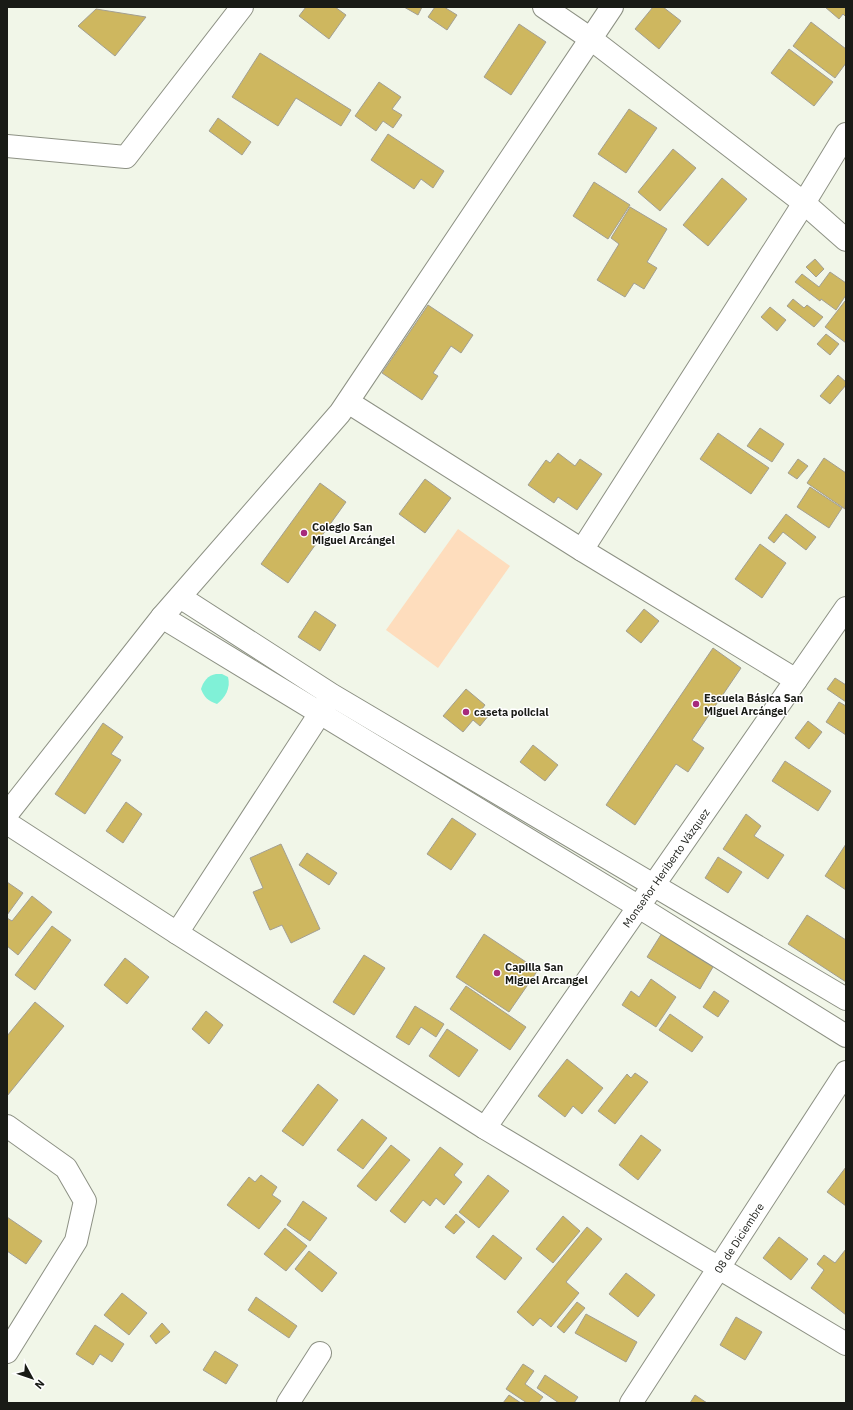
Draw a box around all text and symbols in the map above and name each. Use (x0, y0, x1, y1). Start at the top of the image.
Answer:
place label: Colegio San Miguel Arcángel (312, 520, 395, 547)
marker: Colegio San Miguel Arcángel (299, 528, 309, 538)
place label: Escuela Básica San Miguel Arcángel (704, 691, 803, 718)
marker: Escuela Básica San Miguel Arcángel (691, 699, 701, 709)
place label: caseta policial (474, 705, 549, 719)
marker: caseta policial (461, 707, 471, 717)
street label: Monseñor Heriberto Vázquez (619, 806, 713, 930)
place label: Capilla San Miguel Arcangel (505, 960, 588, 987)
marker: Capilla San Miguel Arcangel (492, 968, 502, 978)
street label: 08 de Diciembre (711, 1200, 767, 1276)
north arrow (12, 1358, 52, 1398)
text: N (32, 1377, 48, 1392)

